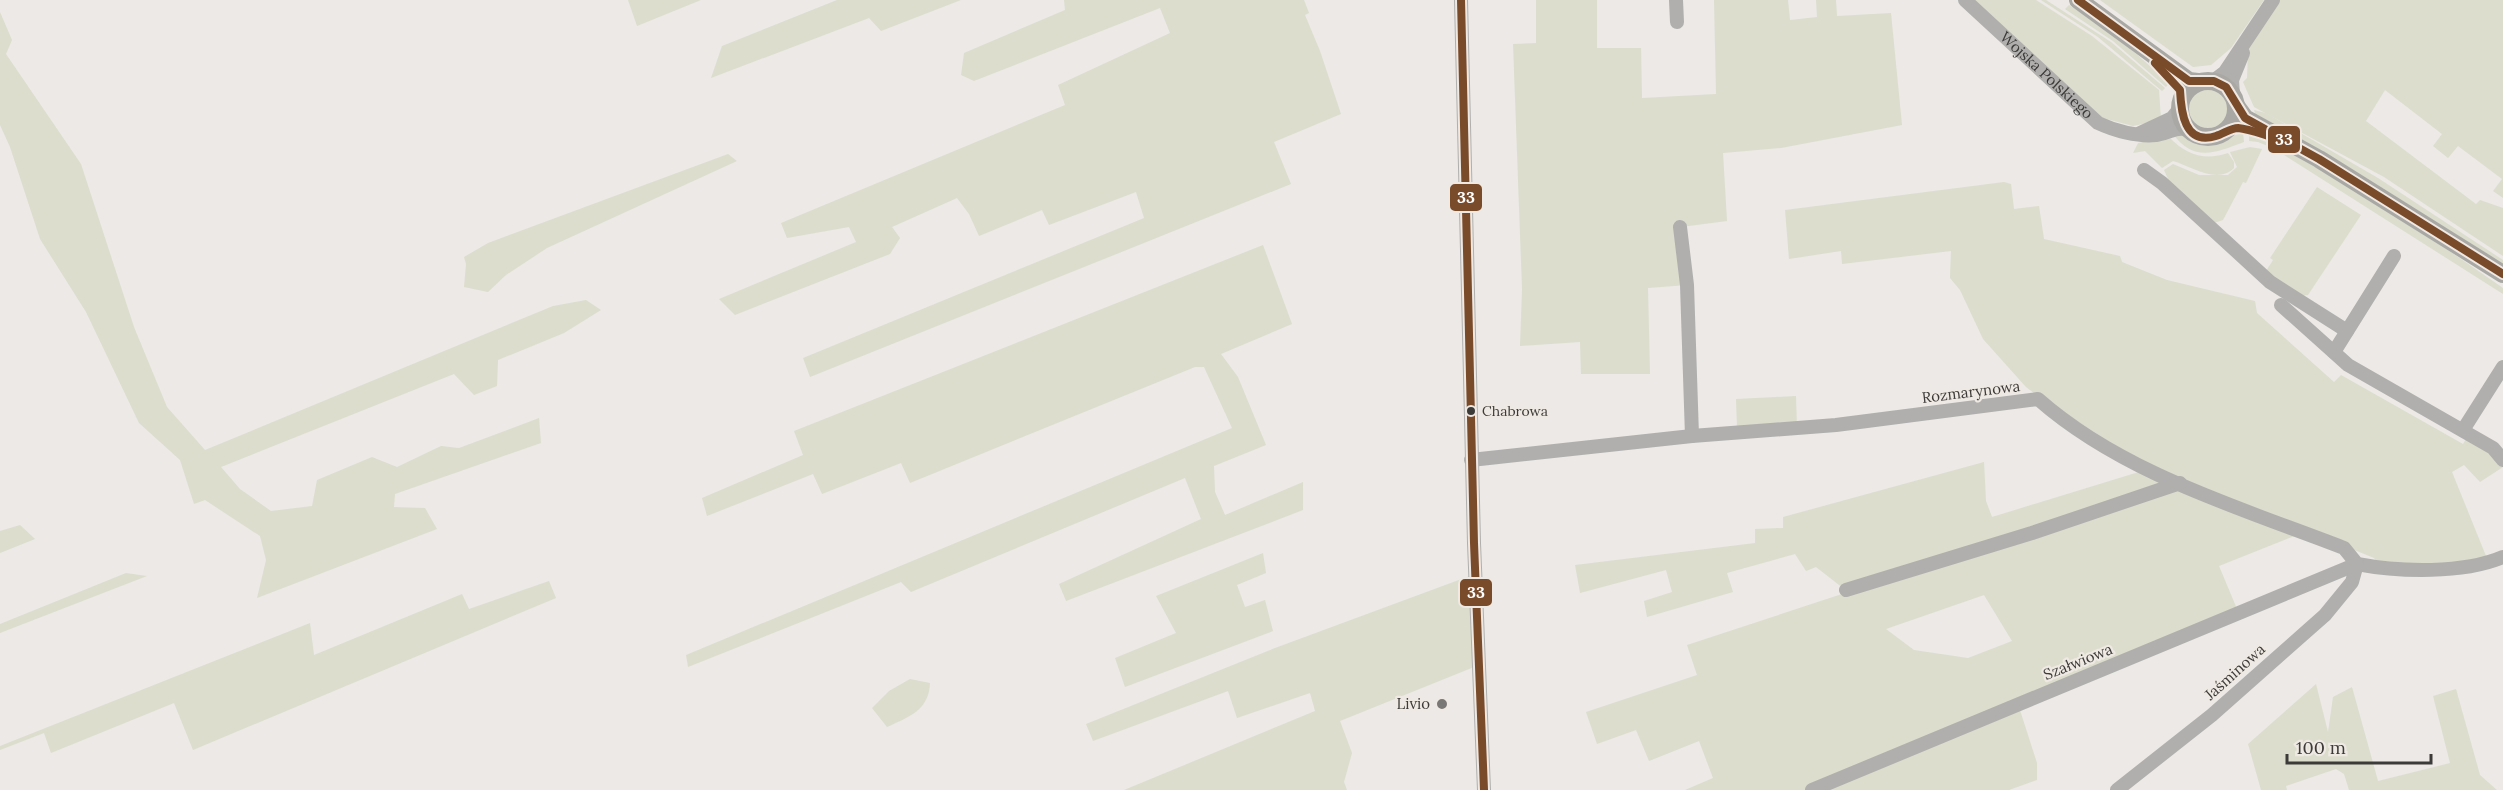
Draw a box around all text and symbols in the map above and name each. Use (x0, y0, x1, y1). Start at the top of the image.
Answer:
street label: Wojska Polskiego (1996, 27, 2097, 123)
line badge: 33 (2267, 125, 2301, 154)
text: 33 (2275, 129, 2293, 149)
line badge: 33 (1449, 183, 1483, 212)
text: 33 (1457, 187, 1475, 207)
street label: Rozmarynowa (1921, 376, 2021, 407)
place label: Chabrowa (1482, 402, 1548, 420)
marker: Chabrowa (1465, 405, 1477, 417)
line badge: 33 (1459, 578, 1493, 607)
text: 33 (1467, 582, 1485, 602)
street label: Szałwiowa (2040, 639, 2115, 684)
street label: Jaśminowa (2200, 639, 2269, 704)
place label: Livio (1397, 694, 1430, 713)
marker: Livio (1435, 697, 1449, 711)
scale bar (2287, 727, 2431, 765)
text: 100 m (2296, 736, 2346, 759)

